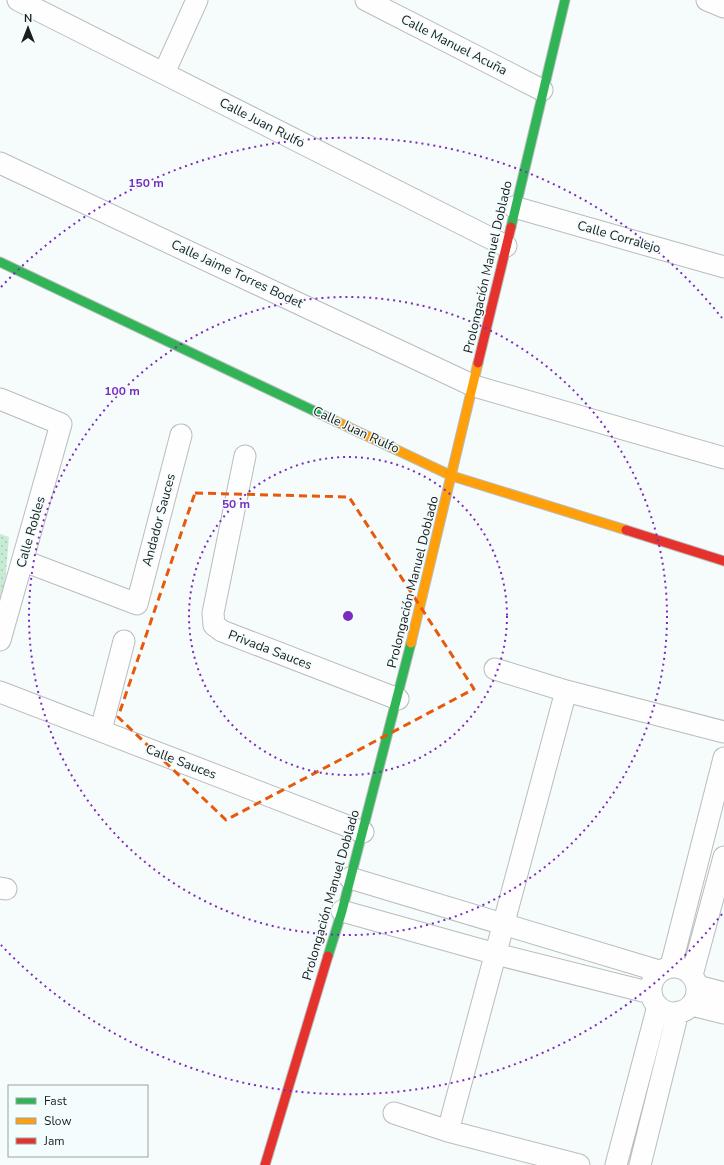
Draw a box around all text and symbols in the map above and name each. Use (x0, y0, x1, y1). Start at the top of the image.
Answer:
north arrow (8, 8, 48, 48)
street label: Calle Manuel Acuña (398, 10, 510, 80)
text: N (24, 11, 32, 26)
street label: Calle Juan Rulfo (216, 94, 308, 152)
text: 150 m (128, 175, 164, 191)
street label: Prolongación Manuel Doblado (459, 179, 517, 355)
street label: Calle Corralejo (575, 217, 663, 257)
street label: Calle Jaime Torres Bodet (168, 235, 306, 313)
text: 100 m (104, 383, 140, 399)
street label: Calle Juan Rulfo (310, 402, 402, 458)
street label: Andador Sauces (138, 472, 180, 568)
street label: Calle Robles (12, 494, 50, 570)
street label: Prolongación Manuel Doblado (383, 494, 443, 670)
text: 50 m (222, 496, 250, 512)
centre of rings (341, 609, 355, 623)
street label: Privada Sauces (226, 626, 314, 674)
street label: Calle Sauces (143, 740, 219, 784)
street label: Prolongación Manuel Doblado (298, 808, 364, 982)
legend (8, 1085, 148, 1157)
text: Fast (44, 1093, 67, 1109)
text: Slow (44, 1113, 72, 1129)
text: Jam (43, 1133, 65, 1149)

